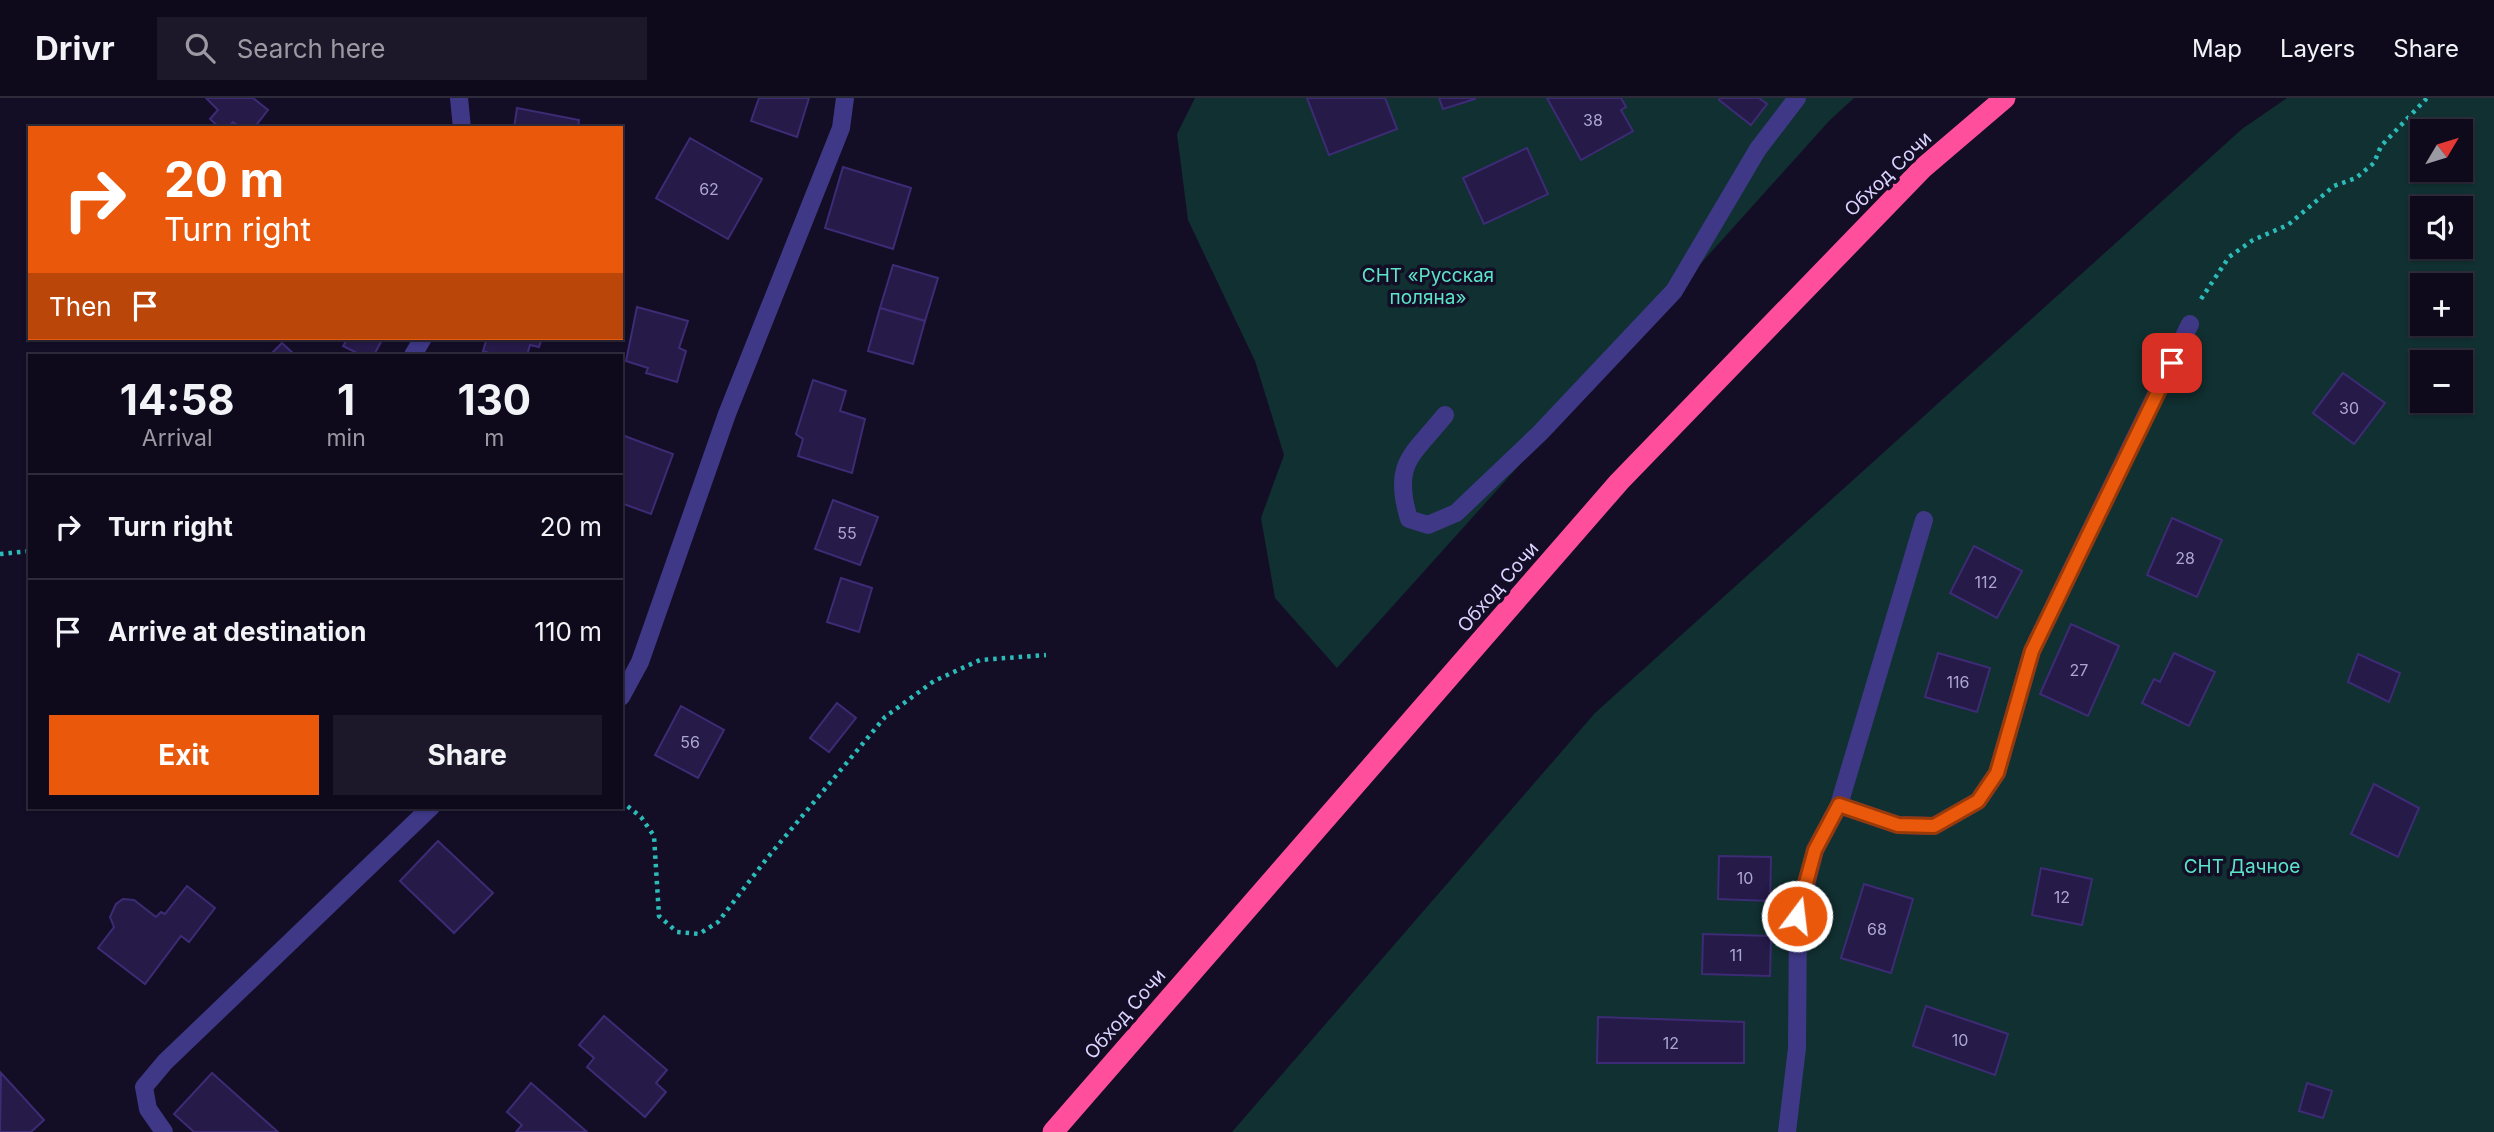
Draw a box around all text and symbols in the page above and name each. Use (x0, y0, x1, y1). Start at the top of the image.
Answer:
search box (157, 17, 647, 80)
text: Drivr (35, 28, 115, 68)
icon: search (181, 29, 219, 67)
text: Search here (237, 33, 385, 64)
text: Map (2192, 34, 2242, 63)
text: Layers (2280, 34, 2355, 63)
text: Share (2393, 34, 2459, 63)
house number: 38 (1583, 110, 1603, 130)
north arrow (2410, 119, 2473, 182)
map controls (2410, 119, 2473, 413)
street label: Обход Сочи (1840, 127, 1936, 221)
text: 20 m (164, 150, 284, 209)
icon: right (49, 154, 140, 245)
house number: 62 (699, 179, 719, 199)
button: sound (2410, 196, 2473, 259)
text: Turn right (164, 210, 311, 249)
park label: СНТ «Русская поляна» (1362, 264, 1494, 309)
button: + (2410, 273, 2473, 336)
icon: arrive (126, 287, 164, 325)
text: Then (49, 291, 112, 322)
pin (2142, 333, 2202, 393)
icon: arrive (2153, 344, 2191, 382)
button: − (2410, 350, 2473, 413)
text: 14:58 (120, 374, 235, 425)
text: 1 (337, 374, 355, 425)
text: 130 (458, 374, 531, 425)
house number: 30 (2339, 398, 2359, 418)
text: Arrival (142, 424, 213, 452)
text: min (326, 424, 366, 452)
text: m (484, 424, 504, 452)
icon: right (49, 508, 87, 546)
text: Turn right (108, 511, 233, 542)
text: 20 m (540, 511, 602, 542)
house number: 55 (837, 523, 857, 543)
street label: Обход Сочи (1453, 537, 1543, 637)
house number: 28 (2175, 548, 2195, 568)
house number: 112 (1975, 572, 1997, 592)
icon: arrive (49, 613, 87, 651)
text: Arrive at destination (108, 616, 367, 647)
text: 110 m (534, 616, 602, 647)
house number: 27 (2070, 660, 2088, 680)
house number: 116 (1947, 672, 1969, 692)
button: Exit (49, 715, 319, 795)
button: Share (333, 715, 602, 795)
house number: 56 (680, 732, 700, 752)
park label: СНТ Дачное (2184, 855, 2300, 878)
house number: 10 (1737, 868, 1753, 888)
position arrow (1760, 879, 1834, 953)
house number: 12 (2054, 887, 2070, 907)
house number: 68 (1867, 919, 1887, 939)
house number: 11 (1729, 945, 1743, 965)
street label: Обход Сочи (1080, 964, 1170, 1064)
house number: 10 (1952, 1030, 1968, 1050)
house number: 12 (1663, 1033, 1679, 1053)

